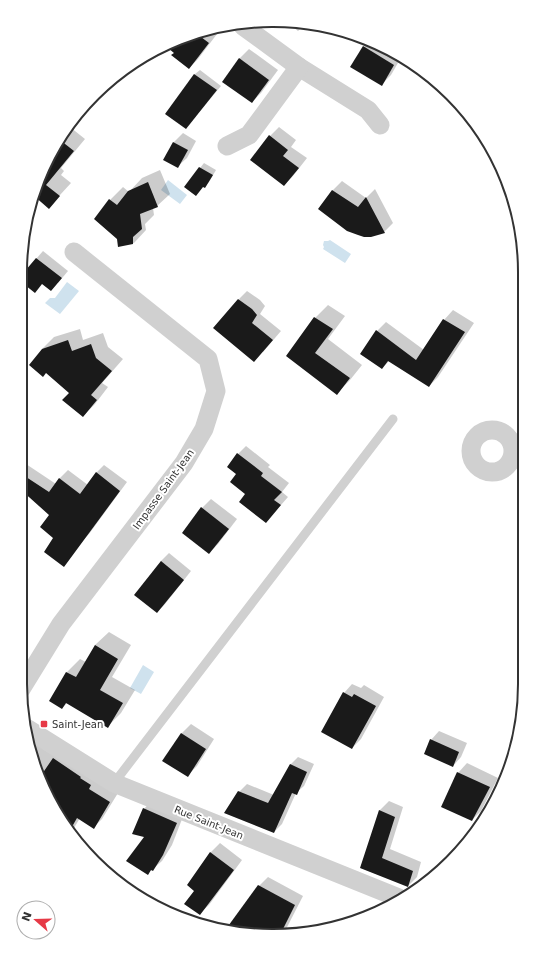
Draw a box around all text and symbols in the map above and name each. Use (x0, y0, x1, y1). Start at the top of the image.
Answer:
street label: Impasse Saint-Jean (131, 447, 196, 531)
marker: Saint-Jean (39, 719, 49, 729)
place label: Saint-Jean (52, 719, 103, 730)
street label: Rue Saint-Jean (173, 804, 245, 841)
north arrow (16, 900, 56, 940)
text: N (19, 910, 35, 923)

